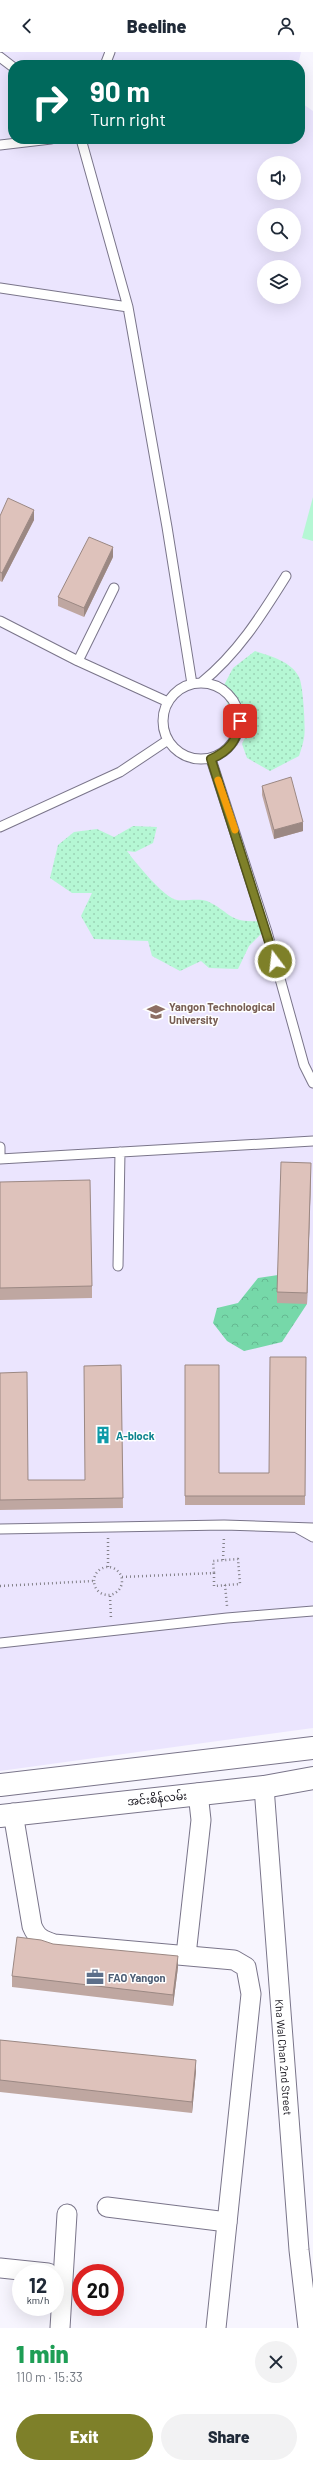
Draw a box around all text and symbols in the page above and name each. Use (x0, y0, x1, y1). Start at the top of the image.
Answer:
icon: back (16, 15, 38, 37)
text: Beeline (127, 15, 186, 37)
icon: person (275, 15, 297, 37)
text: 90 m (90, 74, 150, 108)
icon: right (24, 76, 76, 128)
text: Turn right (90, 108, 166, 130)
map controls (257, 156, 301, 304)
button: sound (257, 156, 301, 200)
button: search (257, 208, 301, 252)
button: layers (257, 260, 301, 304)
pin (223, 704, 257, 738)
icon: arrive (229, 710, 251, 732)
position arrow (254, 940, 296, 982)
place label: Yangon Technological University (169, 1000, 275, 1026)
school or university icon: Yangon Technological University (146, 1002, 166, 1022)
building icon: A-block (93, 1425, 113, 1445)
place label: A-block (116, 1429, 155, 1442)
street label: အင်းစိန်လမ်း (126, 1788, 188, 1811)
office icon: FAO Yangon (85, 1967, 105, 1987)
place label: FAO Yangon (108, 1971, 166, 1984)
street label: Kha Wal Chan 2nd Street (274, 1999, 295, 2116)
speed limit sign: 20 (72, 2264, 124, 2316)
text: 12 (29, 2273, 47, 2297)
text: km/h (27, 2294, 49, 2306)
text: 1 min (16, 2339, 69, 2368)
button: close (255, 2341, 297, 2383)
text: 110 m · 15:33 (16, 2369, 83, 2385)
button: Exit (16, 2414, 153, 2460)
button: Share (161, 2414, 297, 2460)

